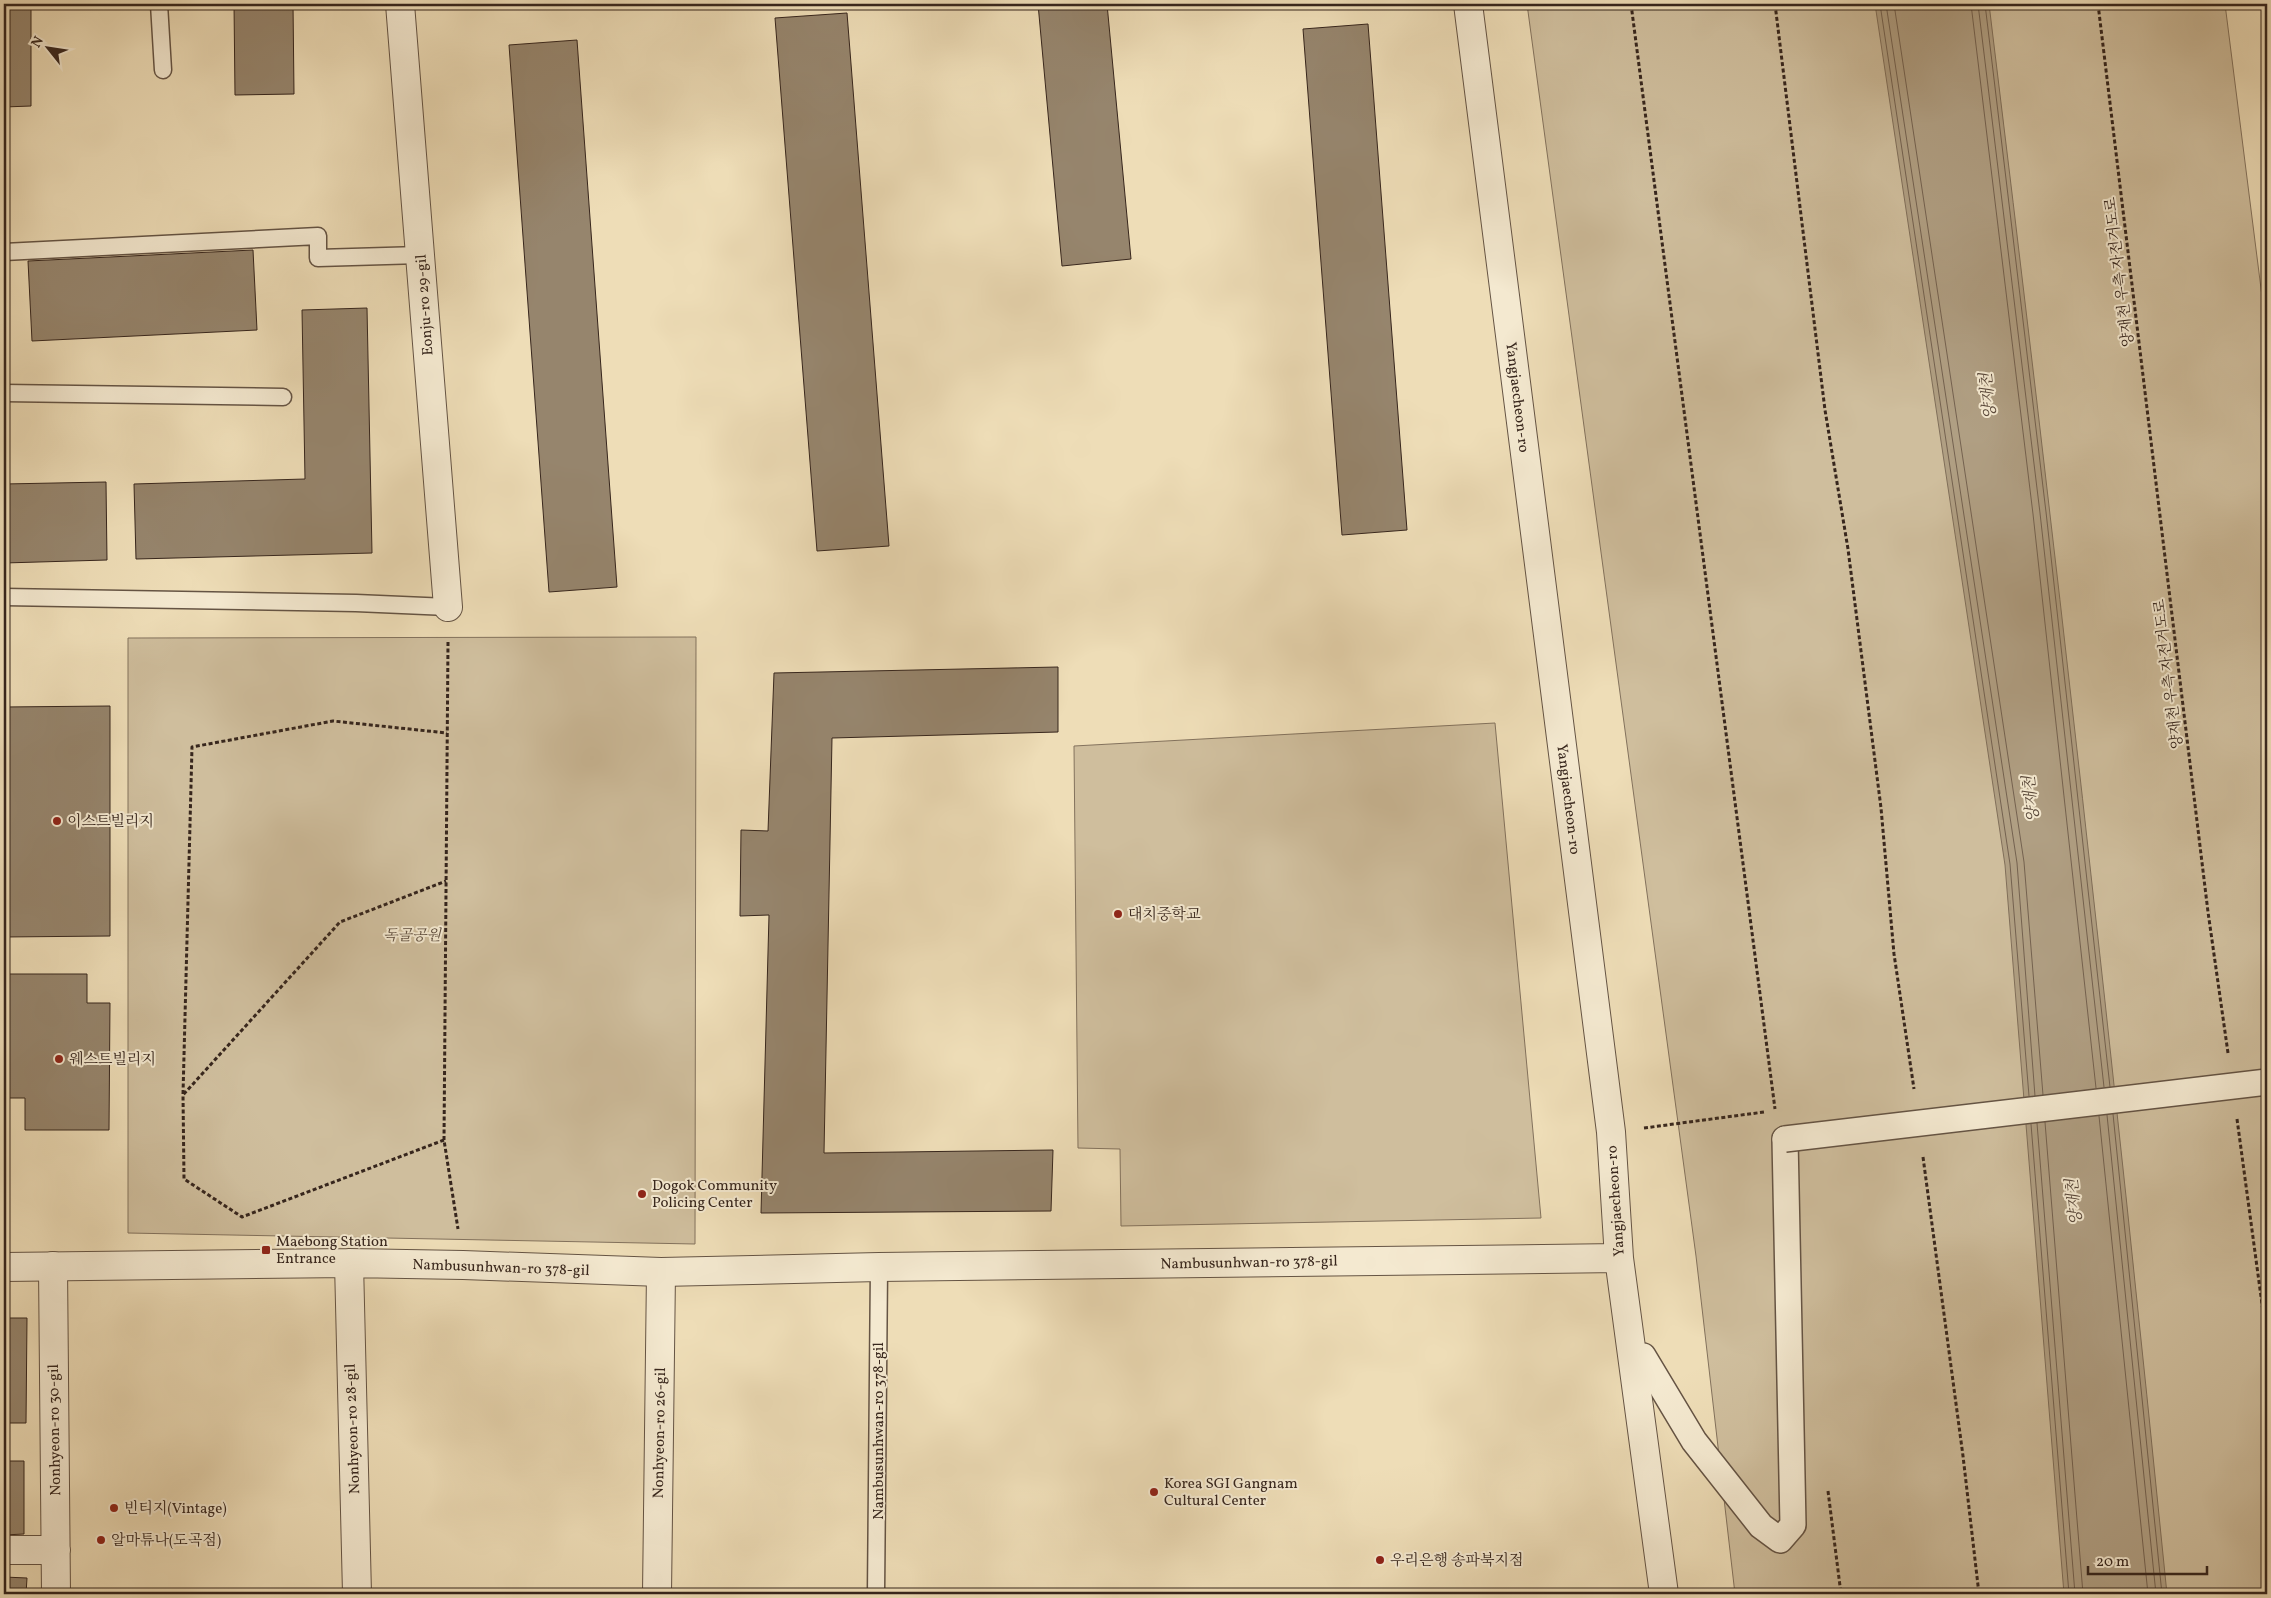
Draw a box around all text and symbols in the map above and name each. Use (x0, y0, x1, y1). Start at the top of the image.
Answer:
north arrow (22, 22, 72, 72)
text: N (27, 33, 49, 51)
street label: 양재천 우측 자전거도로 (2101, 195, 2140, 348)
street label: Eonju-ro 29-gil (411, 254, 440, 356)
street label: Yangjaecheon-ro (1499, 341, 1534, 454)
water label: 양재천 (1975, 370, 2002, 420)
street label: 양재천 우측 자전거도로 (2150, 597, 2189, 750)
street label: Yangjaecheon-ro (1550, 743, 1585, 856)
water label: 양재천 (2018, 773, 2045, 823)
place label: 이스트빌리지 (67, 812, 154, 833)
marker: 이스트빌리지 (51, 815, 63, 827)
place label: 대치중학교 (1128, 905, 1201, 926)
marker: 대치중학교 (1112, 908, 1124, 920)
park label: 독골공원 (383, 926, 442, 947)
place label: 웨스트빌리지 (69, 1050, 156, 1071)
marker: 웨스트빌리지 (53, 1053, 65, 1065)
street label: Yangjaecheon-ro (1602, 1145, 1631, 1257)
place label: Dogok Community Policing Center (652, 1176, 777, 1214)
water label: 양재천 (2061, 1176, 2088, 1226)
marker: Dogok Community Policing Center (636, 1188, 648, 1200)
place label: Maebong Station Entrance (276, 1232, 388, 1270)
marker: Maebong Station Entrance (260, 1244, 272, 1256)
street label: Nambusunhwan-ro 378-gil (1160, 1251, 1338, 1276)
street label: Nambusunhwan-ro 378-gil (412, 1255, 590, 1282)
street label: Nambusunhwan-ro 378-gil (869, 1342, 890, 1520)
street label: Nonhyeon-ro 28-gil (341, 1363, 366, 1495)
street label: Nonhyeon-ro 30-gil (44, 1364, 67, 1496)
street label: Nonhyeon-ro 26-gil (649, 1367, 672, 1499)
place label: Korea SGI Gangnam Cultural Center (1164, 1474, 1298, 1512)
marker: Korea SGI Gangnam Cultural Center (1148, 1486, 1160, 1498)
place label: 빈티지(Vintage) (124, 1499, 227, 1520)
marker: 빈티지(Vintage) (108, 1502, 120, 1514)
place label: 알마튜나(도곡점) (111, 1531, 221, 1552)
marker: 알마튜나(도곡점) (95, 1534, 107, 1546)
scale bar (2088, 1543, 2207, 1575)
place label: 우리은행 송파북지점 (1390, 1551, 1523, 1572)
text: 20 m (2096, 1552, 2129, 1573)
marker: 우리은행 송파북지점 (1374, 1554, 1386, 1566)

